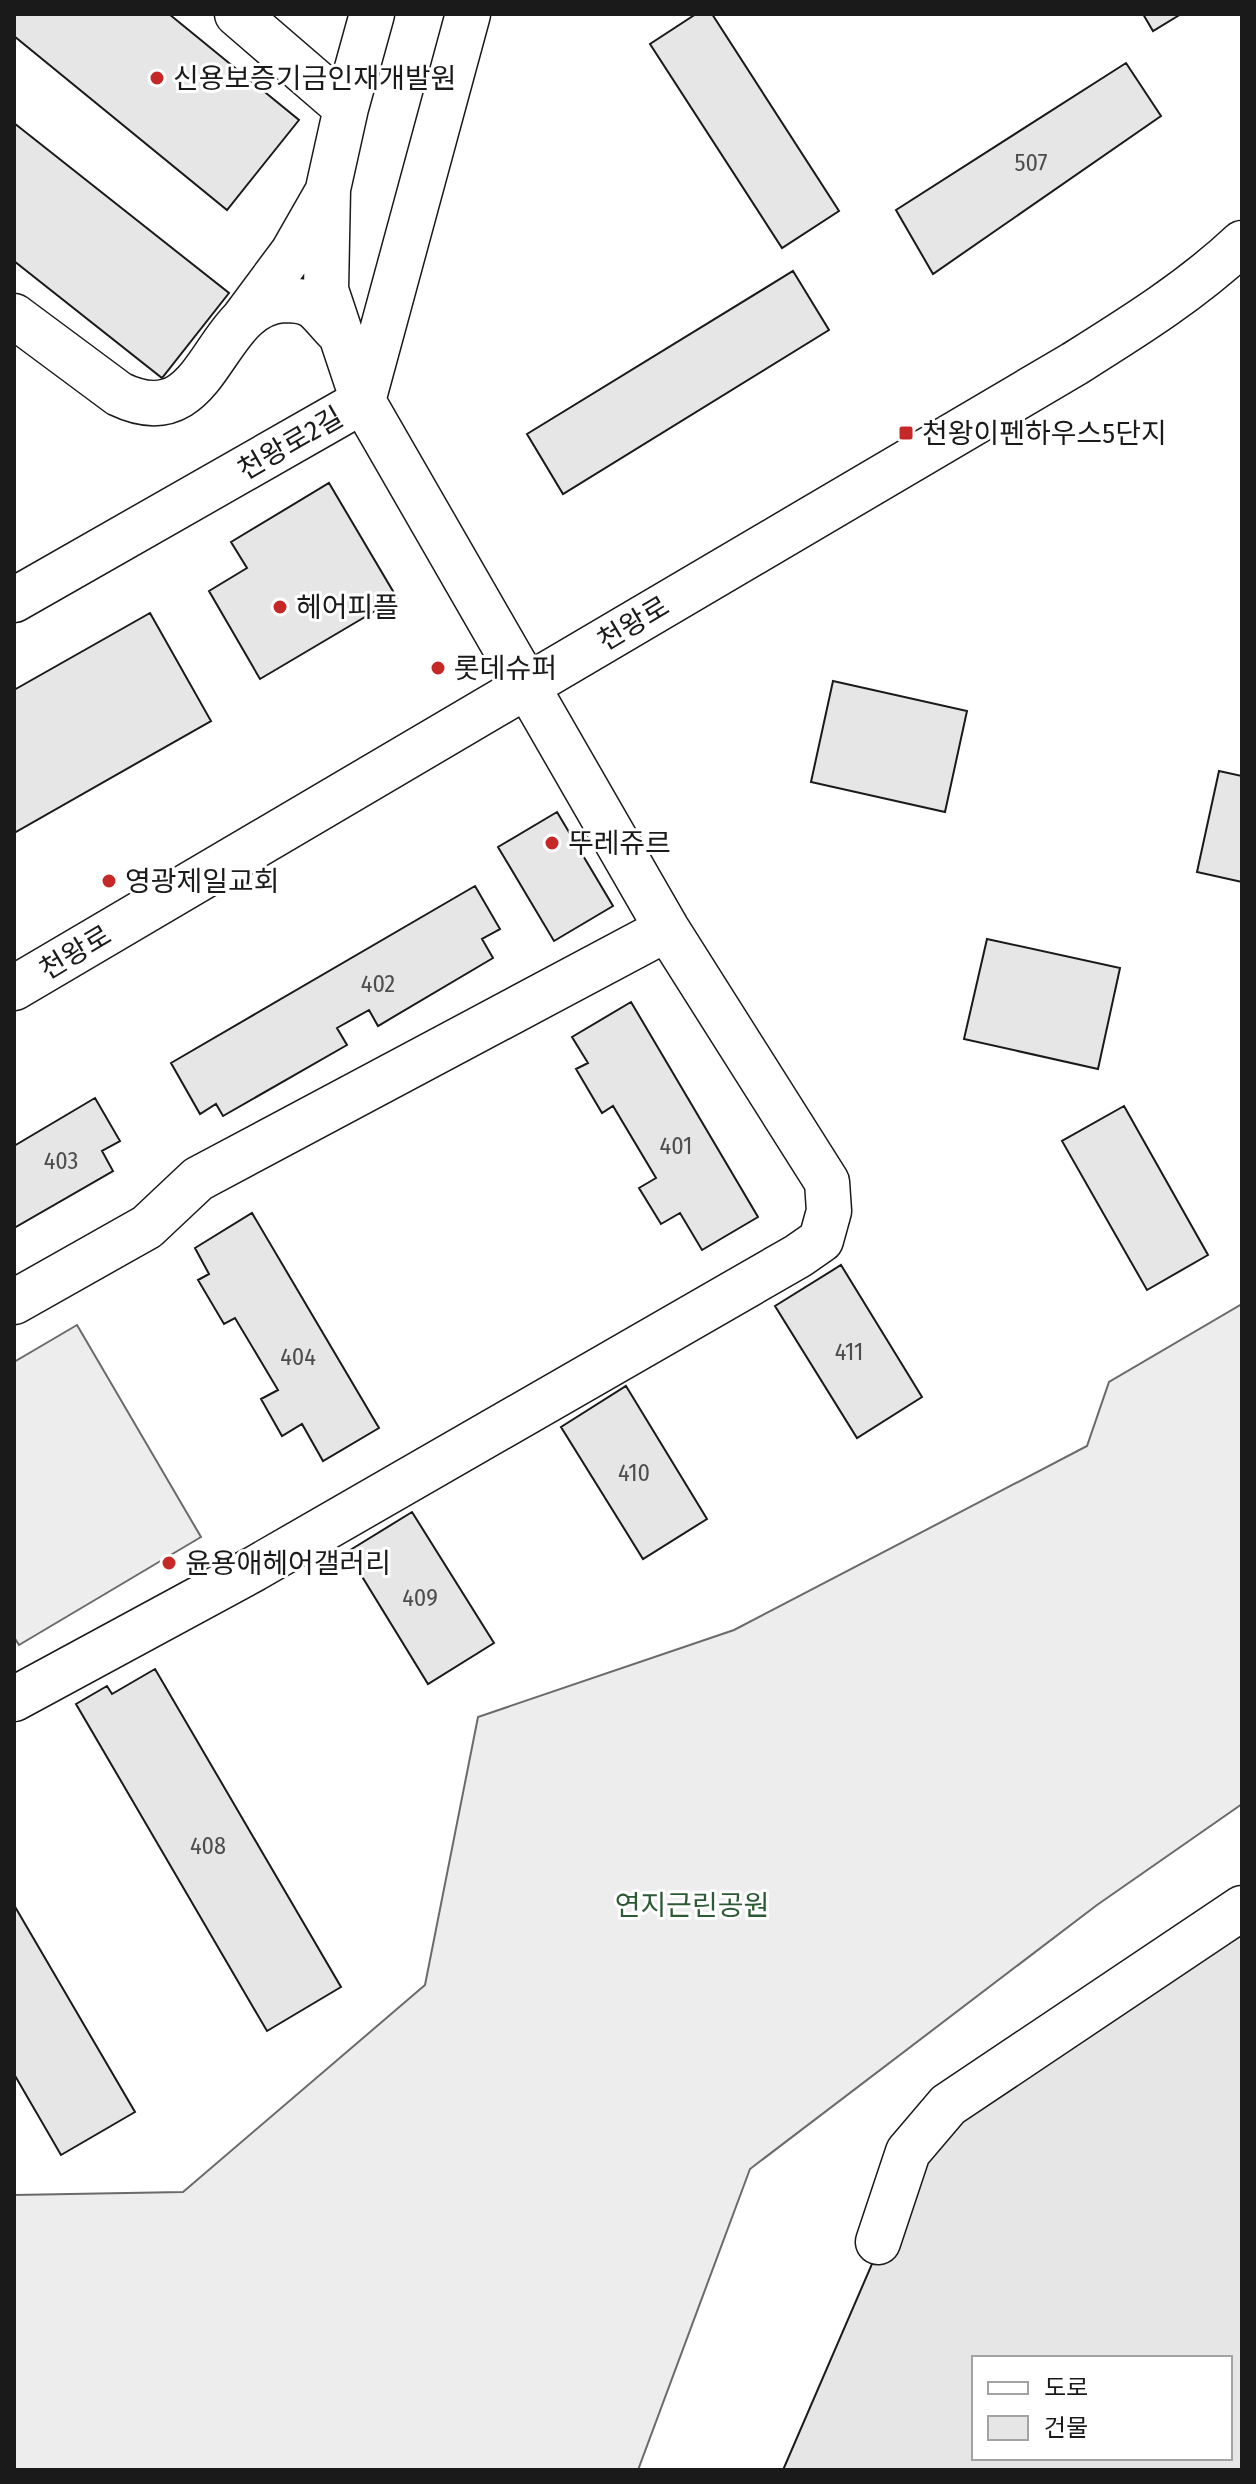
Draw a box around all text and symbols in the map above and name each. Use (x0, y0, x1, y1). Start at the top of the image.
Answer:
place label: 신용보증기금인재개발원 (173, 62, 456, 95)
marker: 신용보증기금인재개발원 (148, 69, 166, 87)
house number: 507 (1015, 149, 1048, 177)
street label: 천왕로2길 (232, 400, 348, 487)
place label: 천왕이펜하우스5단지 (922, 417, 1167, 450)
marker: 천왕이펜하우스5단지 (897, 424, 915, 442)
street label: 천왕로 (592, 589, 675, 657)
place label: 헤어피플 (296, 591, 399, 624)
marker: 헤어피플 (271, 598, 289, 616)
place label: 롯데슈퍼 (454, 652, 557, 685)
marker: 롯데슈퍼 (429, 659, 447, 677)
place label: 뚜레쥬르 (568, 827, 671, 860)
marker: 뚜레쥬르 (543, 834, 561, 852)
place label: 영광제일교회 (125, 865, 280, 898)
marker: 영광제일교회 (100, 872, 118, 890)
street label: 천왕로 (34, 918, 117, 986)
house number: 402 (361, 970, 395, 998)
house number: 401 (660, 1132, 692, 1160)
house number: 403 (44, 1147, 78, 1175)
house number: 411 (835, 1338, 863, 1366)
house number: 404 (280, 1343, 316, 1371)
house number: 410 (618, 1459, 650, 1487)
place label: 윤용애헤어갤러리 (185, 1547, 391, 1580)
marker: 윤용애헤어갤러리 (160, 1554, 178, 1572)
house number: 409 (402, 1584, 438, 1612)
house number: 408 (190, 1832, 226, 1860)
park label: 연지근린공원 (615, 1889, 769, 1922)
legend (972, 2356, 1232, 2460)
text: 도로 (1044, 2374, 1088, 2402)
text: 건물 (1044, 2414, 1088, 2442)

